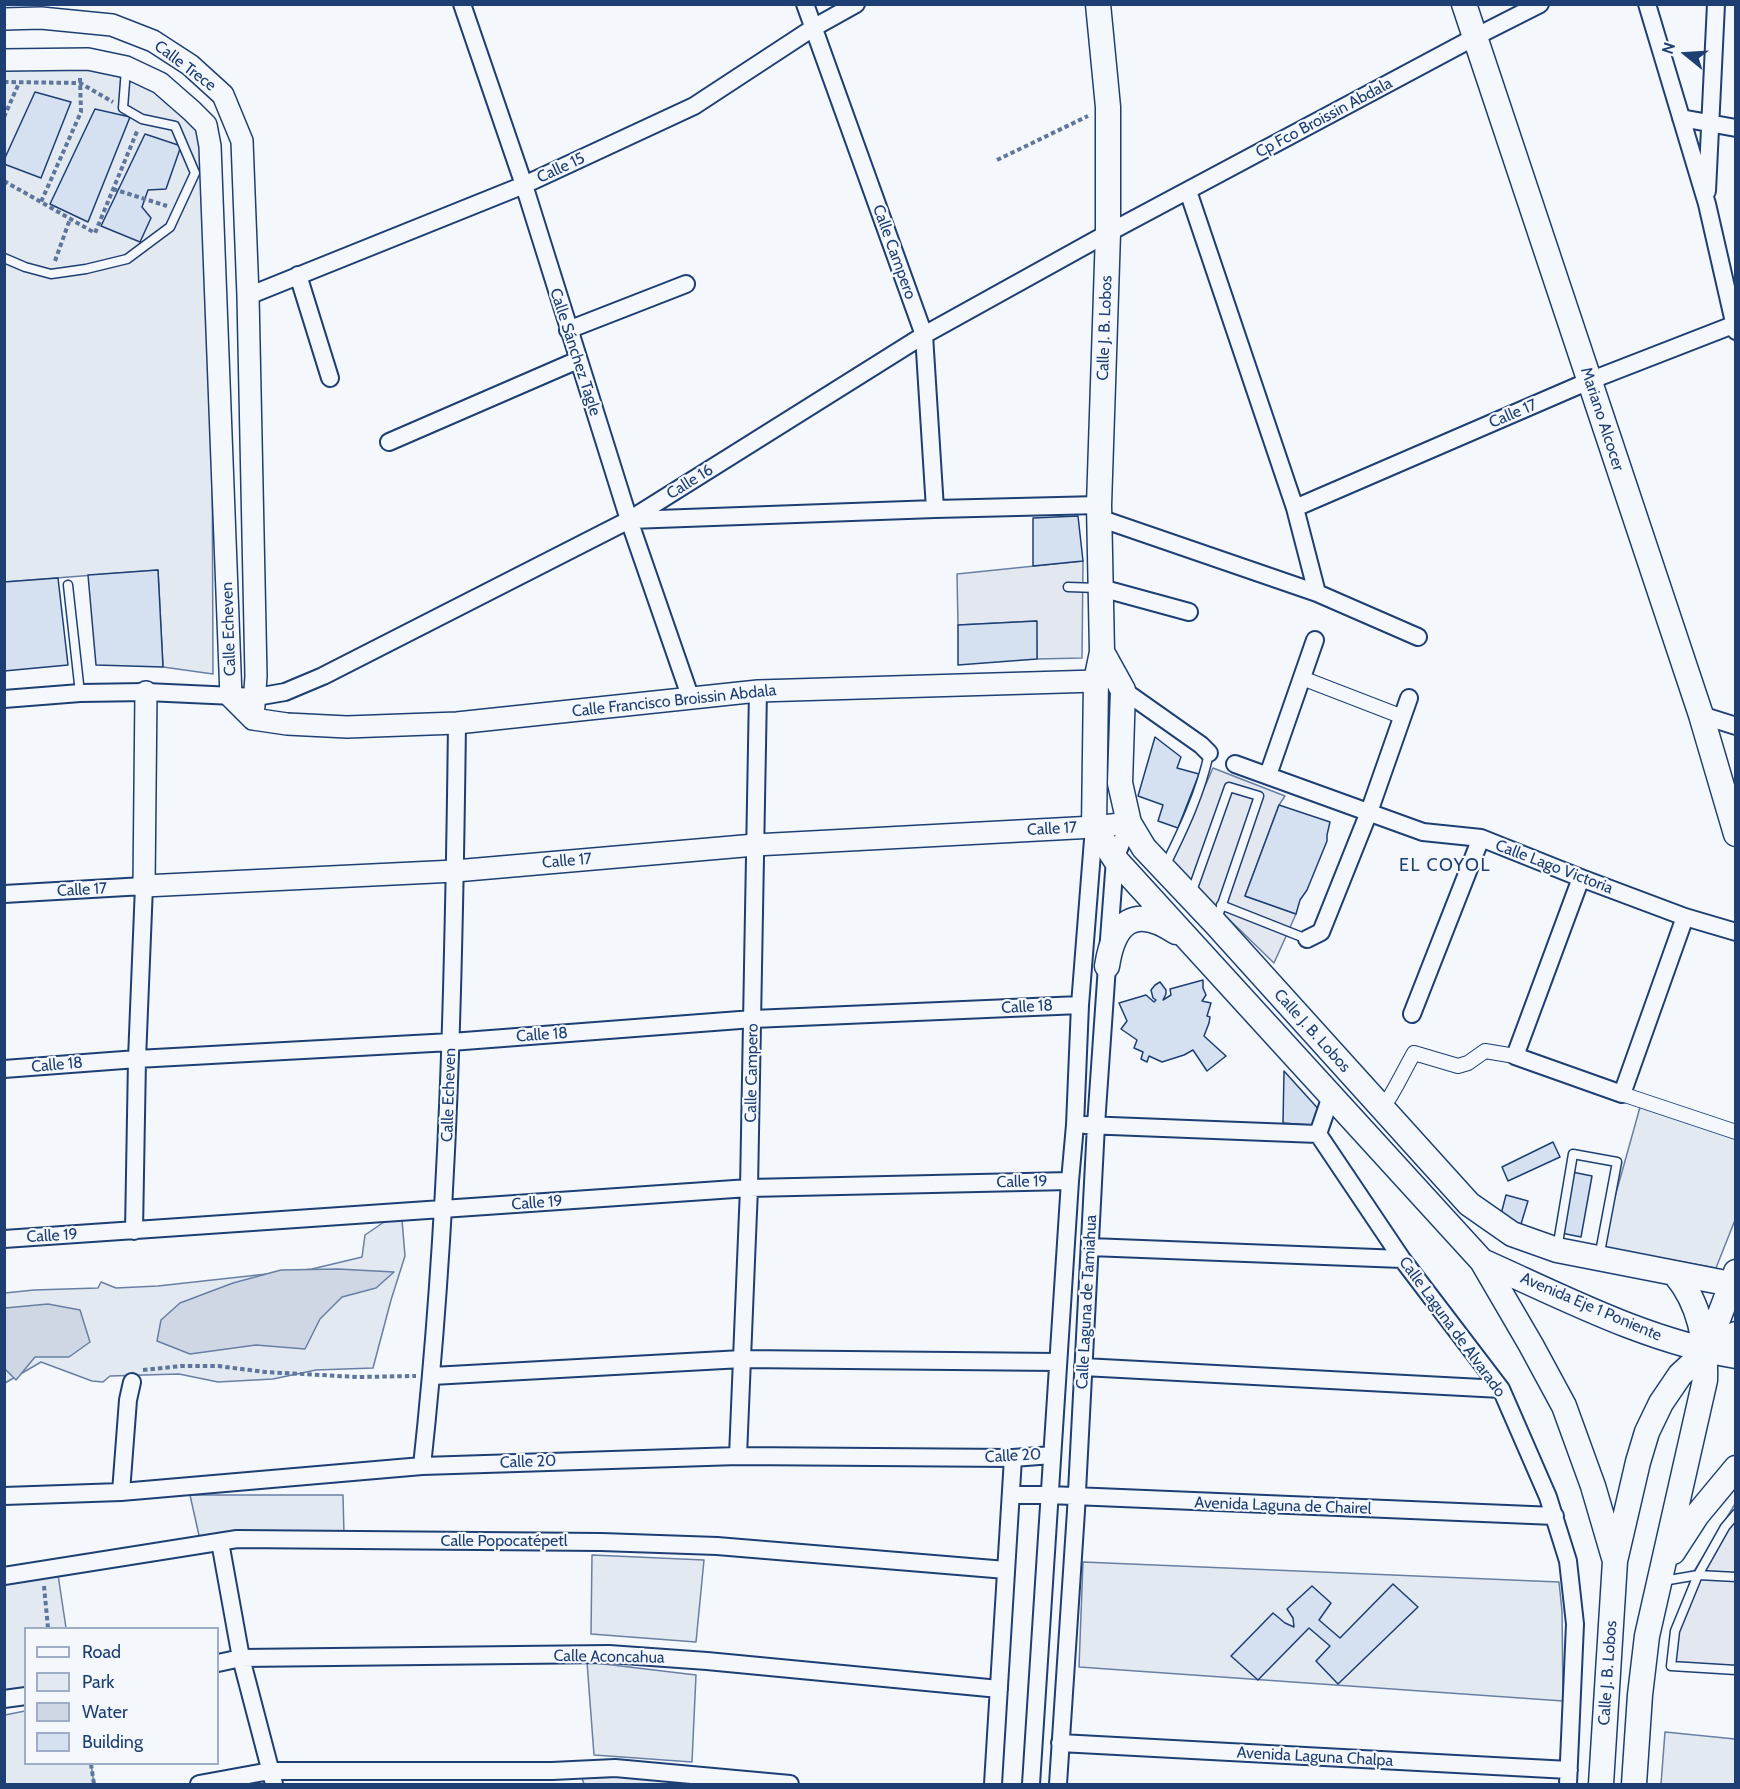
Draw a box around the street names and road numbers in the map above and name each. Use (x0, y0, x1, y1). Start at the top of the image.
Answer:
street label: Calle Trece (150, 37, 220, 95)
street label: Cp Fco Broissin Abdala (1252, 74, 1396, 162)
street label: Calle 15 (534, 149, 588, 187)
street label: Calle Campero (868, 202, 920, 302)
street label: Calle J. B. Lobos (1094, 275, 1116, 381)
street label: Calle Sánchez Tagle (545, 286, 605, 418)
street label: Mariano Alcocer (1576, 365, 1628, 473)
street label: Calle 17 (1486, 395, 1540, 433)
street label: Calle 16 (663, 460, 717, 504)
street label: Calle Echeven (218, 582, 240, 676)
street label: Calle Francisco Broissin Abdala (571, 681, 777, 721)
street label: Calle 17 (1026, 818, 1078, 840)
street label: Calle Lago Victoria (1493, 836, 1615, 898)
street label: Calle 17 (541, 849, 593, 873)
street label: Calle 17 (56, 879, 108, 901)
street label: Calle J. B. Lobos (1270, 985, 1354, 1077)
street label: Calle 18 (1001, 996, 1053, 1018)
street label: Calle Campero (742, 1023, 762, 1123)
street label: Calle 18 (516, 1024, 568, 1046)
street label: Calle Echeven (438, 1048, 460, 1142)
street label: Calle 18 (30, 1053, 84, 1077)
street label: Calle 19 (996, 1172, 1048, 1192)
street label: Calle 19 (511, 1192, 563, 1214)
street label: Calle Laguna de Tamiahua (1073, 1214, 1101, 1390)
street label: Calle 19 (26, 1225, 78, 1247)
street label: Calle Laguna de Alvarado (1395, 1253, 1509, 1401)
street label: Avenida Eje 1 Poniente (1518, 1269, 1664, 1345)
street label: Calle 20 (984, 1445, 1042, 1467)
street label: Calle 20 (500, 1451, 556, 1473)
street label: Avenida Laguna de Chairel (1194, 1493, 1372, 1519)
street label: Calle Popocatépetl (441, 1531, 567, 1551)
street label: Calle J. B. Lobos (1595, 1620, 1621, 1726)
street label: Calle Aconcahua (553, 1646, 665, 1668)
street label: Avenida Laguna Chalpa (1236, 1743, 1394, 1771)

